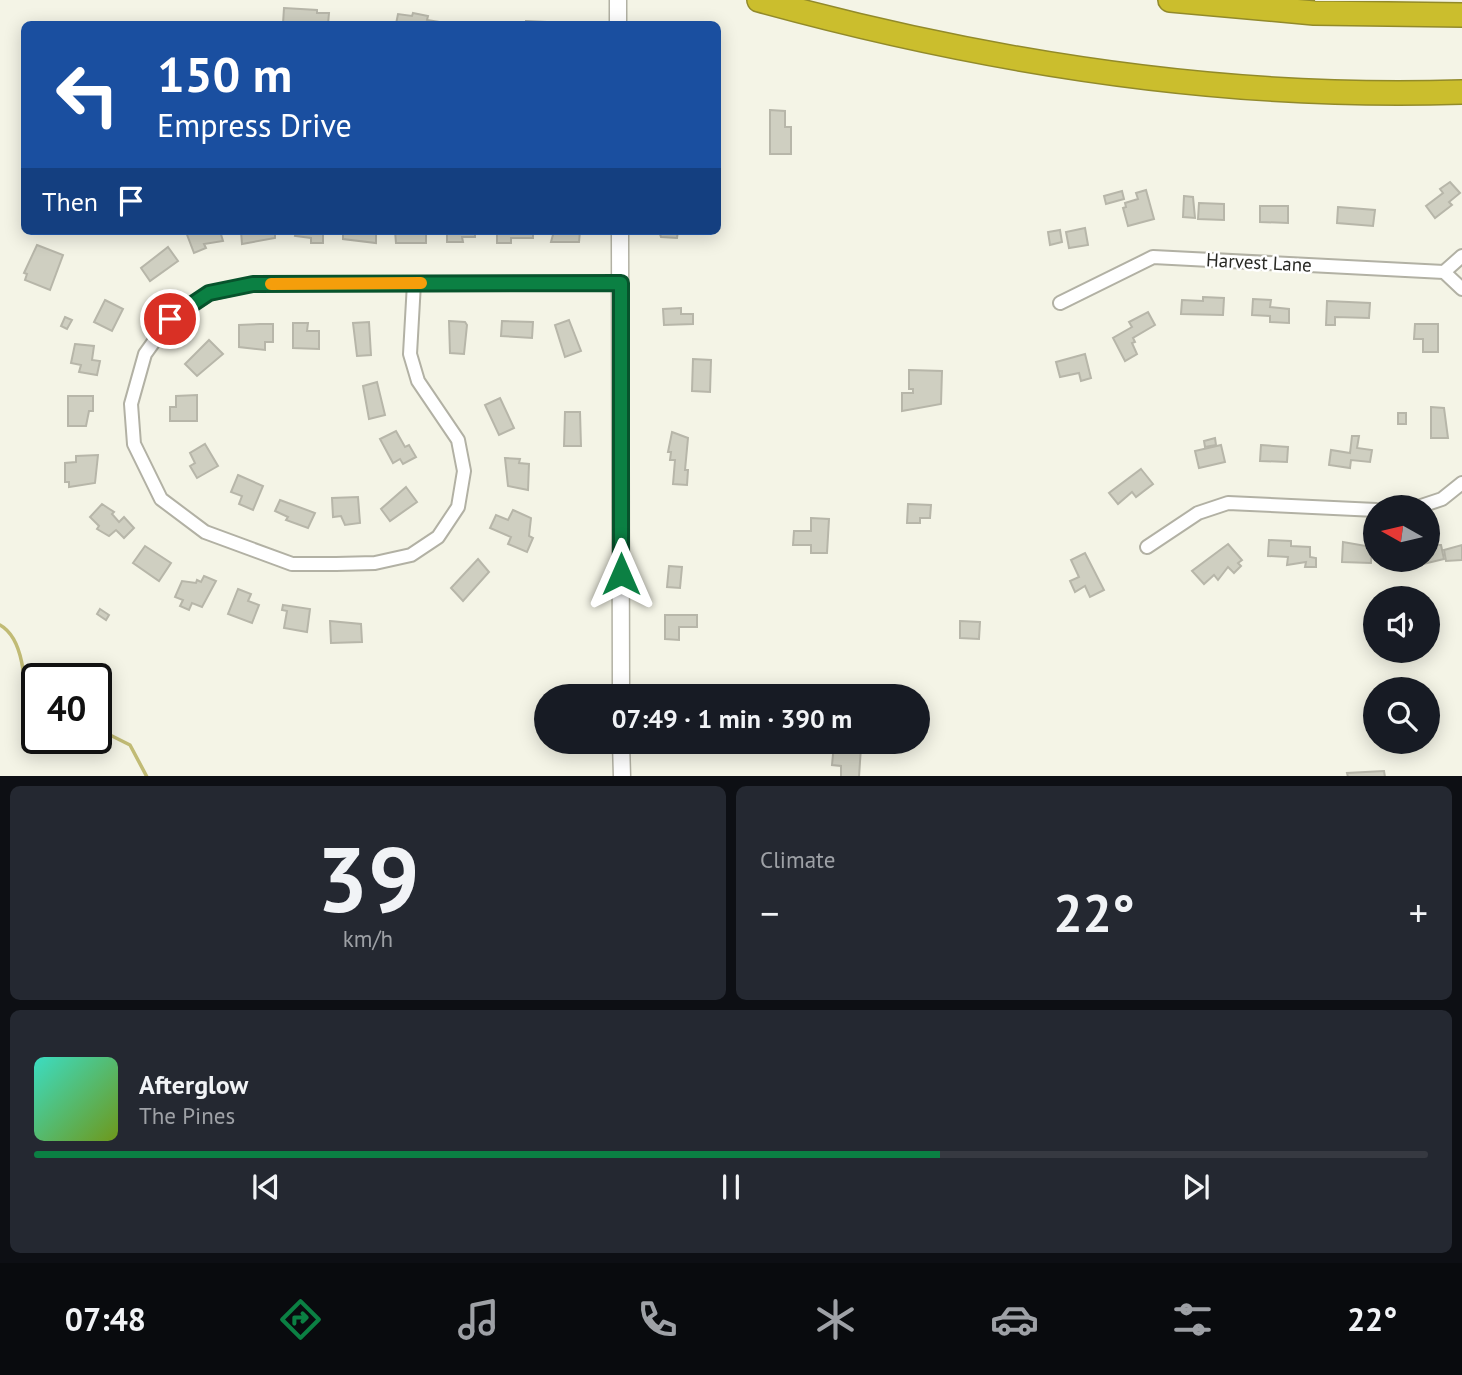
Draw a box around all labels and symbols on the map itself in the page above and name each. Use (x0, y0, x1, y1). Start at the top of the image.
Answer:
street label: Harvest Lane (1206, 247, 1312, 277)
pin (140, 289, 200, 349)
north arrow (1363, 495, 1440, 572)
position arrow (584, 537, 658, 611)
speed limit sign: 40 (21, 663, 112, 754)

